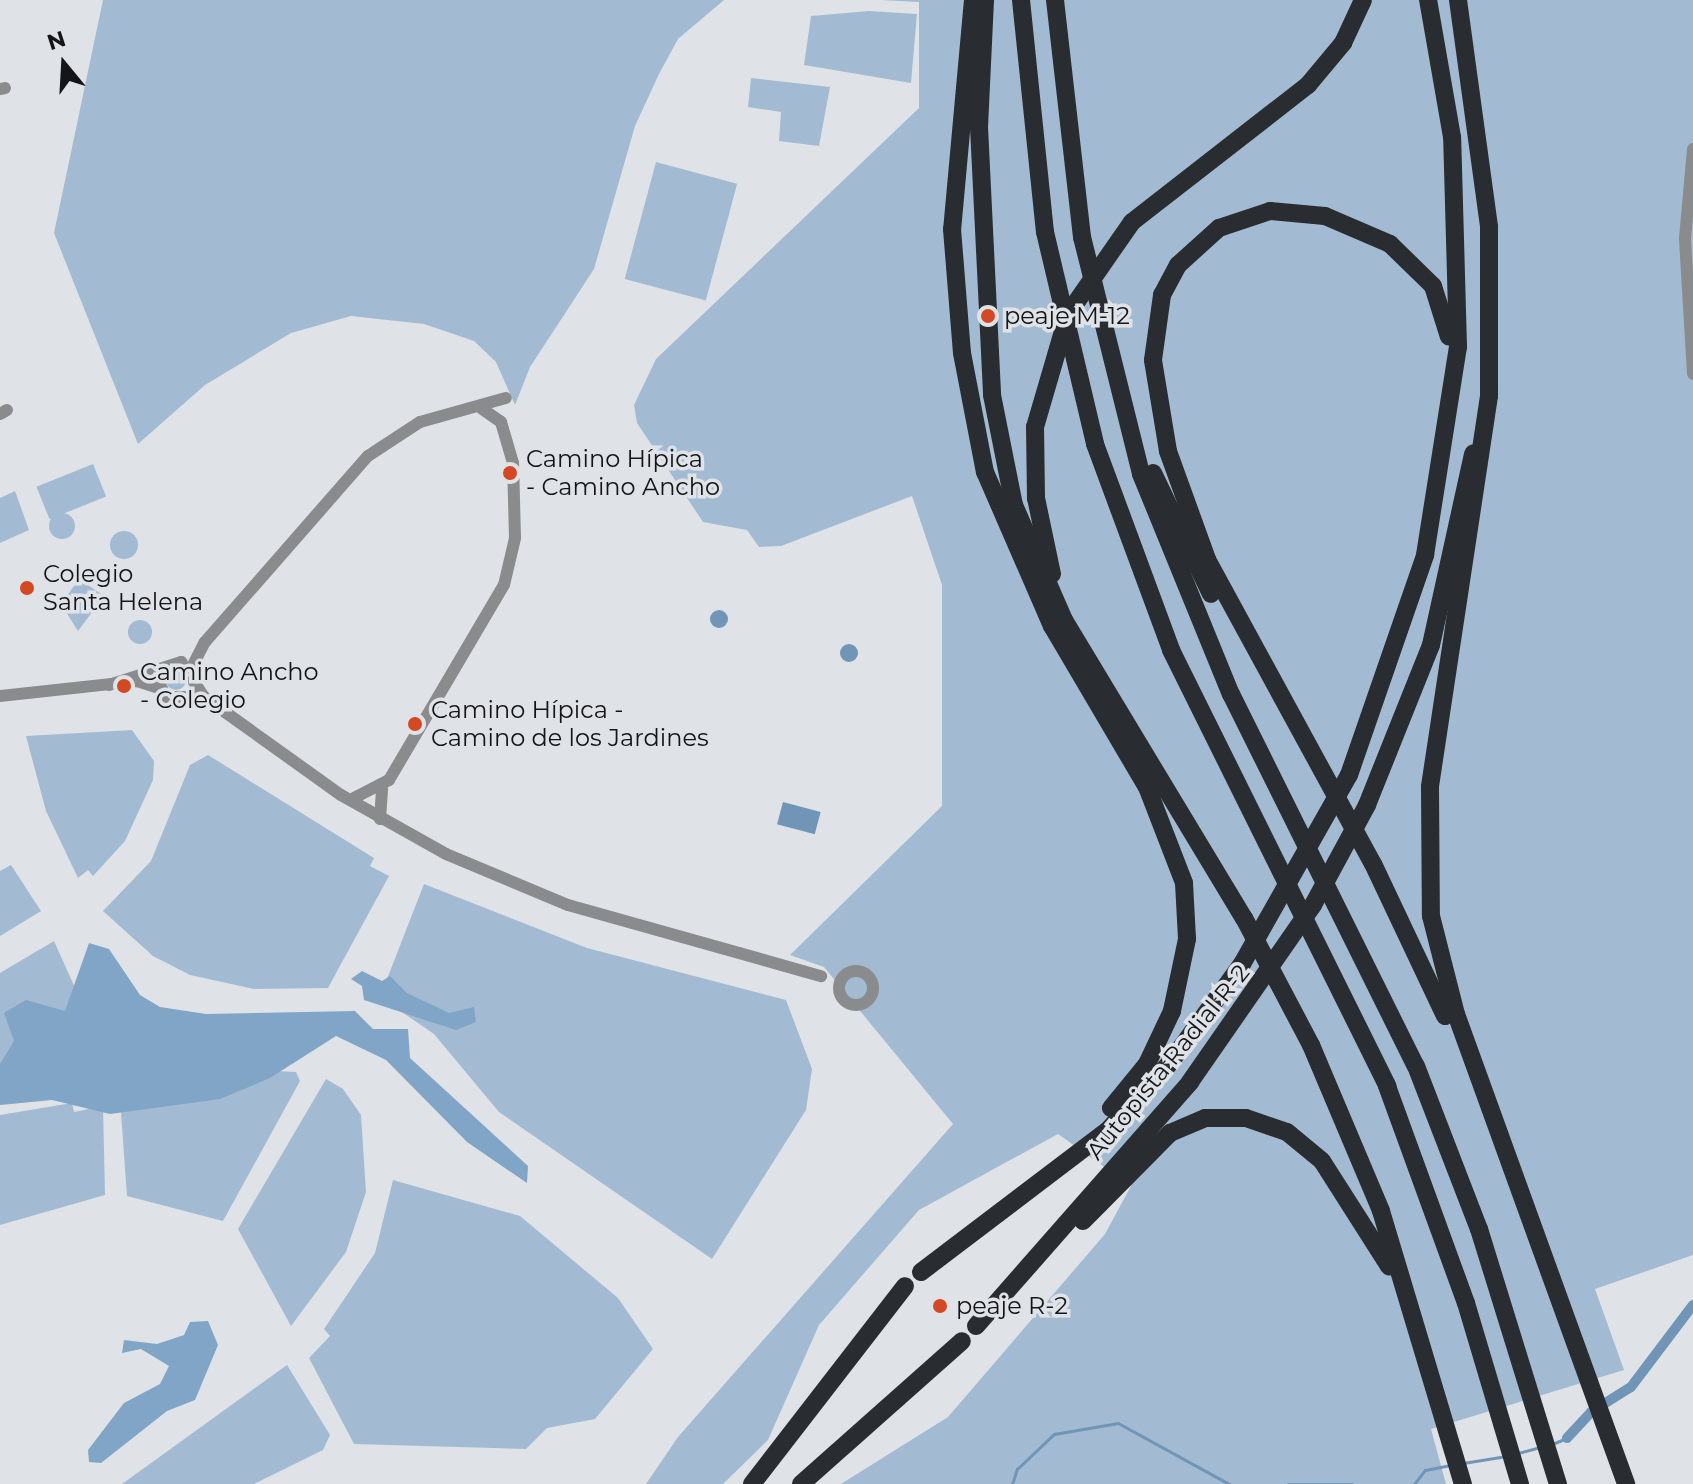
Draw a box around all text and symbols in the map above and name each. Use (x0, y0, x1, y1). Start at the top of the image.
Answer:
north arrow (24, 24, 104, 104)
text: N (44, 25, 69, 56)
place label: peaje M-12 (1004, 302, 1130, 330)
marker: peaje M-12 (979, 307, 997, 325)
place label: Camino Hípica - Camino Ancho (526, 445, 720, 501)
marker: Camino Hípica - Camino Ancho (501, 464, 519, 482)
place label: Colegio Santa Helena (43, 560, 203, 616)
marker: Colegio Santa Helena (18, 579, 36, 597)
place label: Camino Ancho - Colegio (140, 658, 319, 714)
marker: Camino Ancho - Colegio (115, 677, 133, 695)
place label: Camino Hípica - Camino de los Jardines (431, 696, 709, 752)
marker: Camino Hípica - Camino de los Jardines (406, 715, 424, 733)
street label: Autopista Radial R-2 (1081, 959, 1255, 1165)
place label: peaje R-2 (956, 1292, 1068, 1320)
marker: peaje R-2 (931, 1297, 949, 1315)

